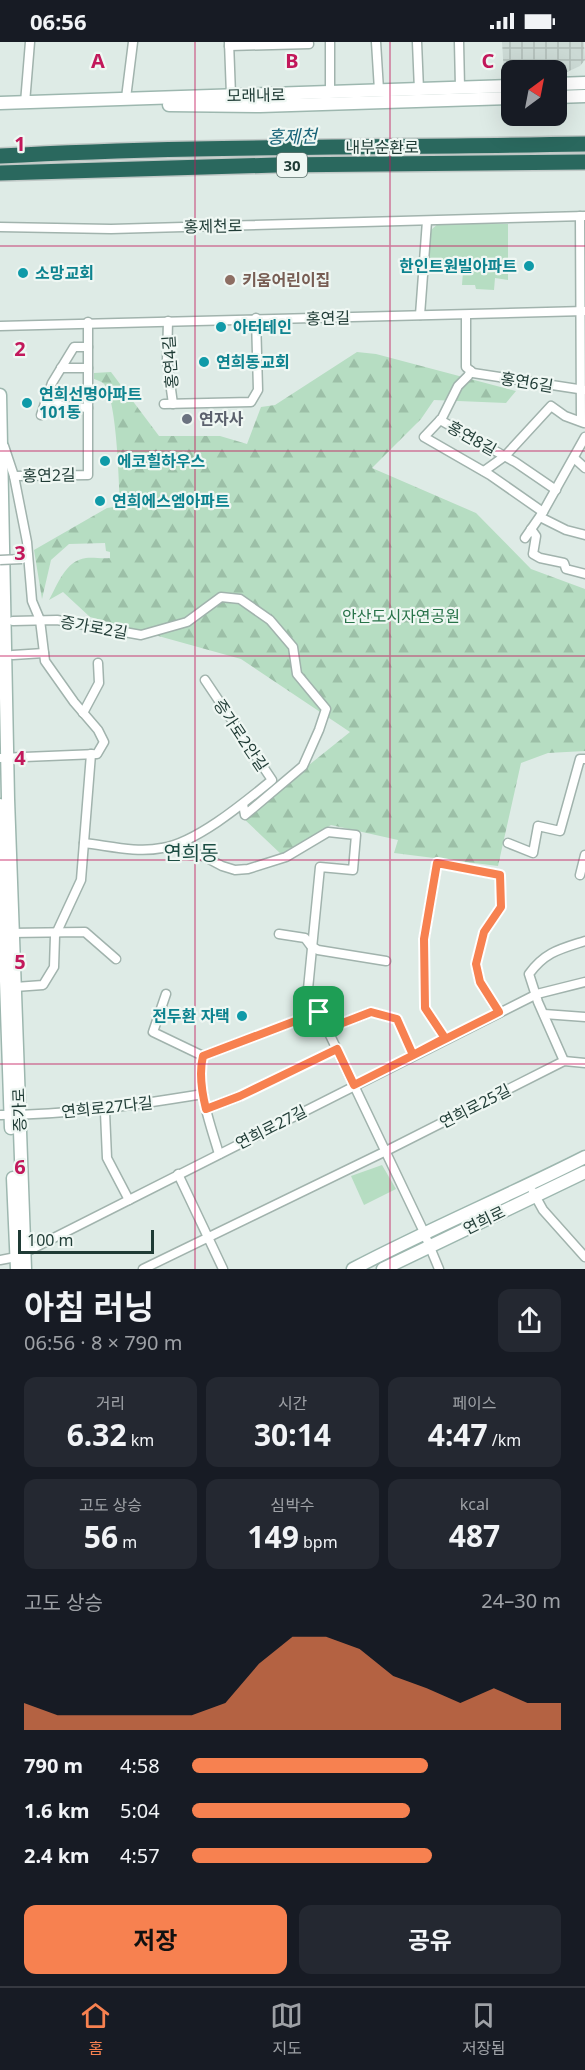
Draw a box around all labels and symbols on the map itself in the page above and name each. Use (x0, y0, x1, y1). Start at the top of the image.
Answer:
text: A (91, 47, 105, 74)
text: B (285, 47, 299, 74)
text: C (482, 47, 495, 74)
north arrow (501, 60, 567, 126)
street label: 모래내로 (226, 83, 286, 107)
water label: 홍제천 (267, 124, 319, 148)
text: 1 (14, 130, 26, 157)
street label: 내부순환로 (345, 136, 419, 158)
road number: 30 (277, 153, 307, 177)
street label: 홍제천로 (183, 214, 243, 238)
place label: 한인트원빌아파트 (399, 255, 517, 277)
marker: 한인트원빌아파트 (522, 259, 536, 273)
place label: 소망교회 (35, 262, 94, 284)
marker: 소망교회 (16, 266, 30, 280)
place label: 키움어린이집 (242, 269, 330, 291)
marker: 키움어린이집 (223, 273, 237, 287)
street label: 홍연길 (306, 307, 350, 329)
place label: 아터테인 (233, 316, 292, 338)
marker: 아터테인 (214, 320, 228, 334)
text: 2 (14, 335, 26, 362)
street label: 홍연4길 (157, 335, 183, 389)
place label: 연희동교회 (216, 351, 290, 373)
marker: 연희동교회 (197, 355, 211, 369)
street label: 홍연6길 (499, 367, 555, 397)
place label: 연희선명아파트 101동 (39, 383, 142, 423)
marker: 연희선명아파트 101동 (20, 396, 34, 410)
place label: 연자사 (199, 408, 243, 430)
marker: 연자사 (180, 412, 194, 426)
street label: 홍연8길 (443, 415, 501, 461)
place label: 에코힐하우스 (117, 450, 206, 472)
marker: 에코힐하우스 (98, 454, 112, 468)
street label: 홍연2길 (22, 464, 76, 486)
place label: 연희에스엠아파트 (112, 490, 230, 512)
marker: 연희에스엠아파트 (93, 494, 107, 508)
text: 3 (14, 539, 26, 566)
park label: 안산도시자연공원 (342, 605, 460, 627)
street label: 증가로2길 (59, 610, 129, 644)
street label: 증가로2안길 (209, 695, 273, 775)
text: 4 (14, 744, 26, 771)
district label: 연희동 (163, 839, 219, 866)
text: 5 (14, 948, 26, 975)
pin (293, 986, 344, 1037)
place label: 전두환 자택 (152, 1005, 230, 1027)
marker: 전두환 자택 (235, 1009, 249, 1023)
street label: 연희로25길 (436, 1079, 514, 1133)
street label: 증가로 (7, 1087, 31, 1132)
street label: 연희로27다길 (60, 1091, 154, 1123)
street label: 연희로27길 (232, 1100, 310, 1154)
text: 6 (14, 1153, 26, 1180)
street label: 연희로 (459, 1200, 509, 1240)
scale bar (18, 1227, 154, 1254)

